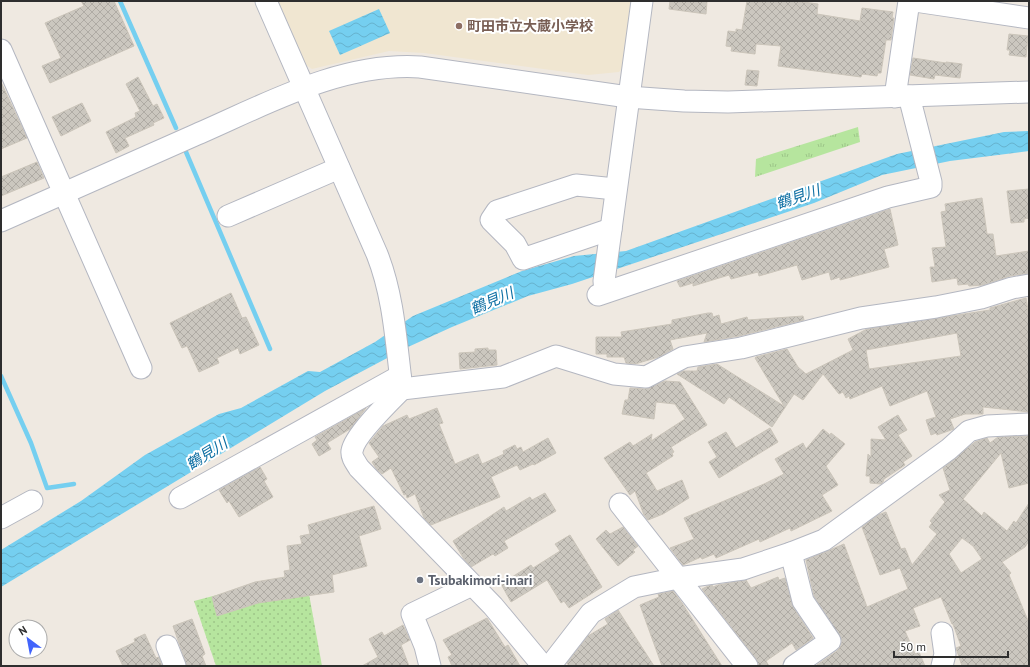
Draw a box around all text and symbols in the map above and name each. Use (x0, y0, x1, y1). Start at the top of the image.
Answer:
place label: 町田市立大蔵小学校 (467, 17, 593, 35)
marker: 町田市立大蔵小学校 (454, 21, 464, 31)
water label: 鶴見川 (773, 180, 824, 213)
water label: 鶴見川 (467, 282, 518, 318)
water label: 鶴見川 (183, 433, 233, 474)
place label: Tsubakimori-inari (428, 571, 533, 589)
marker: Tsubakimori-inari (415, 575, 425, 585)
north arrow (8, 619, 48, 659)
text: N (16, 623, 29, 638)
scale bar (894, 633, 1008, 659)
text: 50 m (900, 639, 926, 654)

